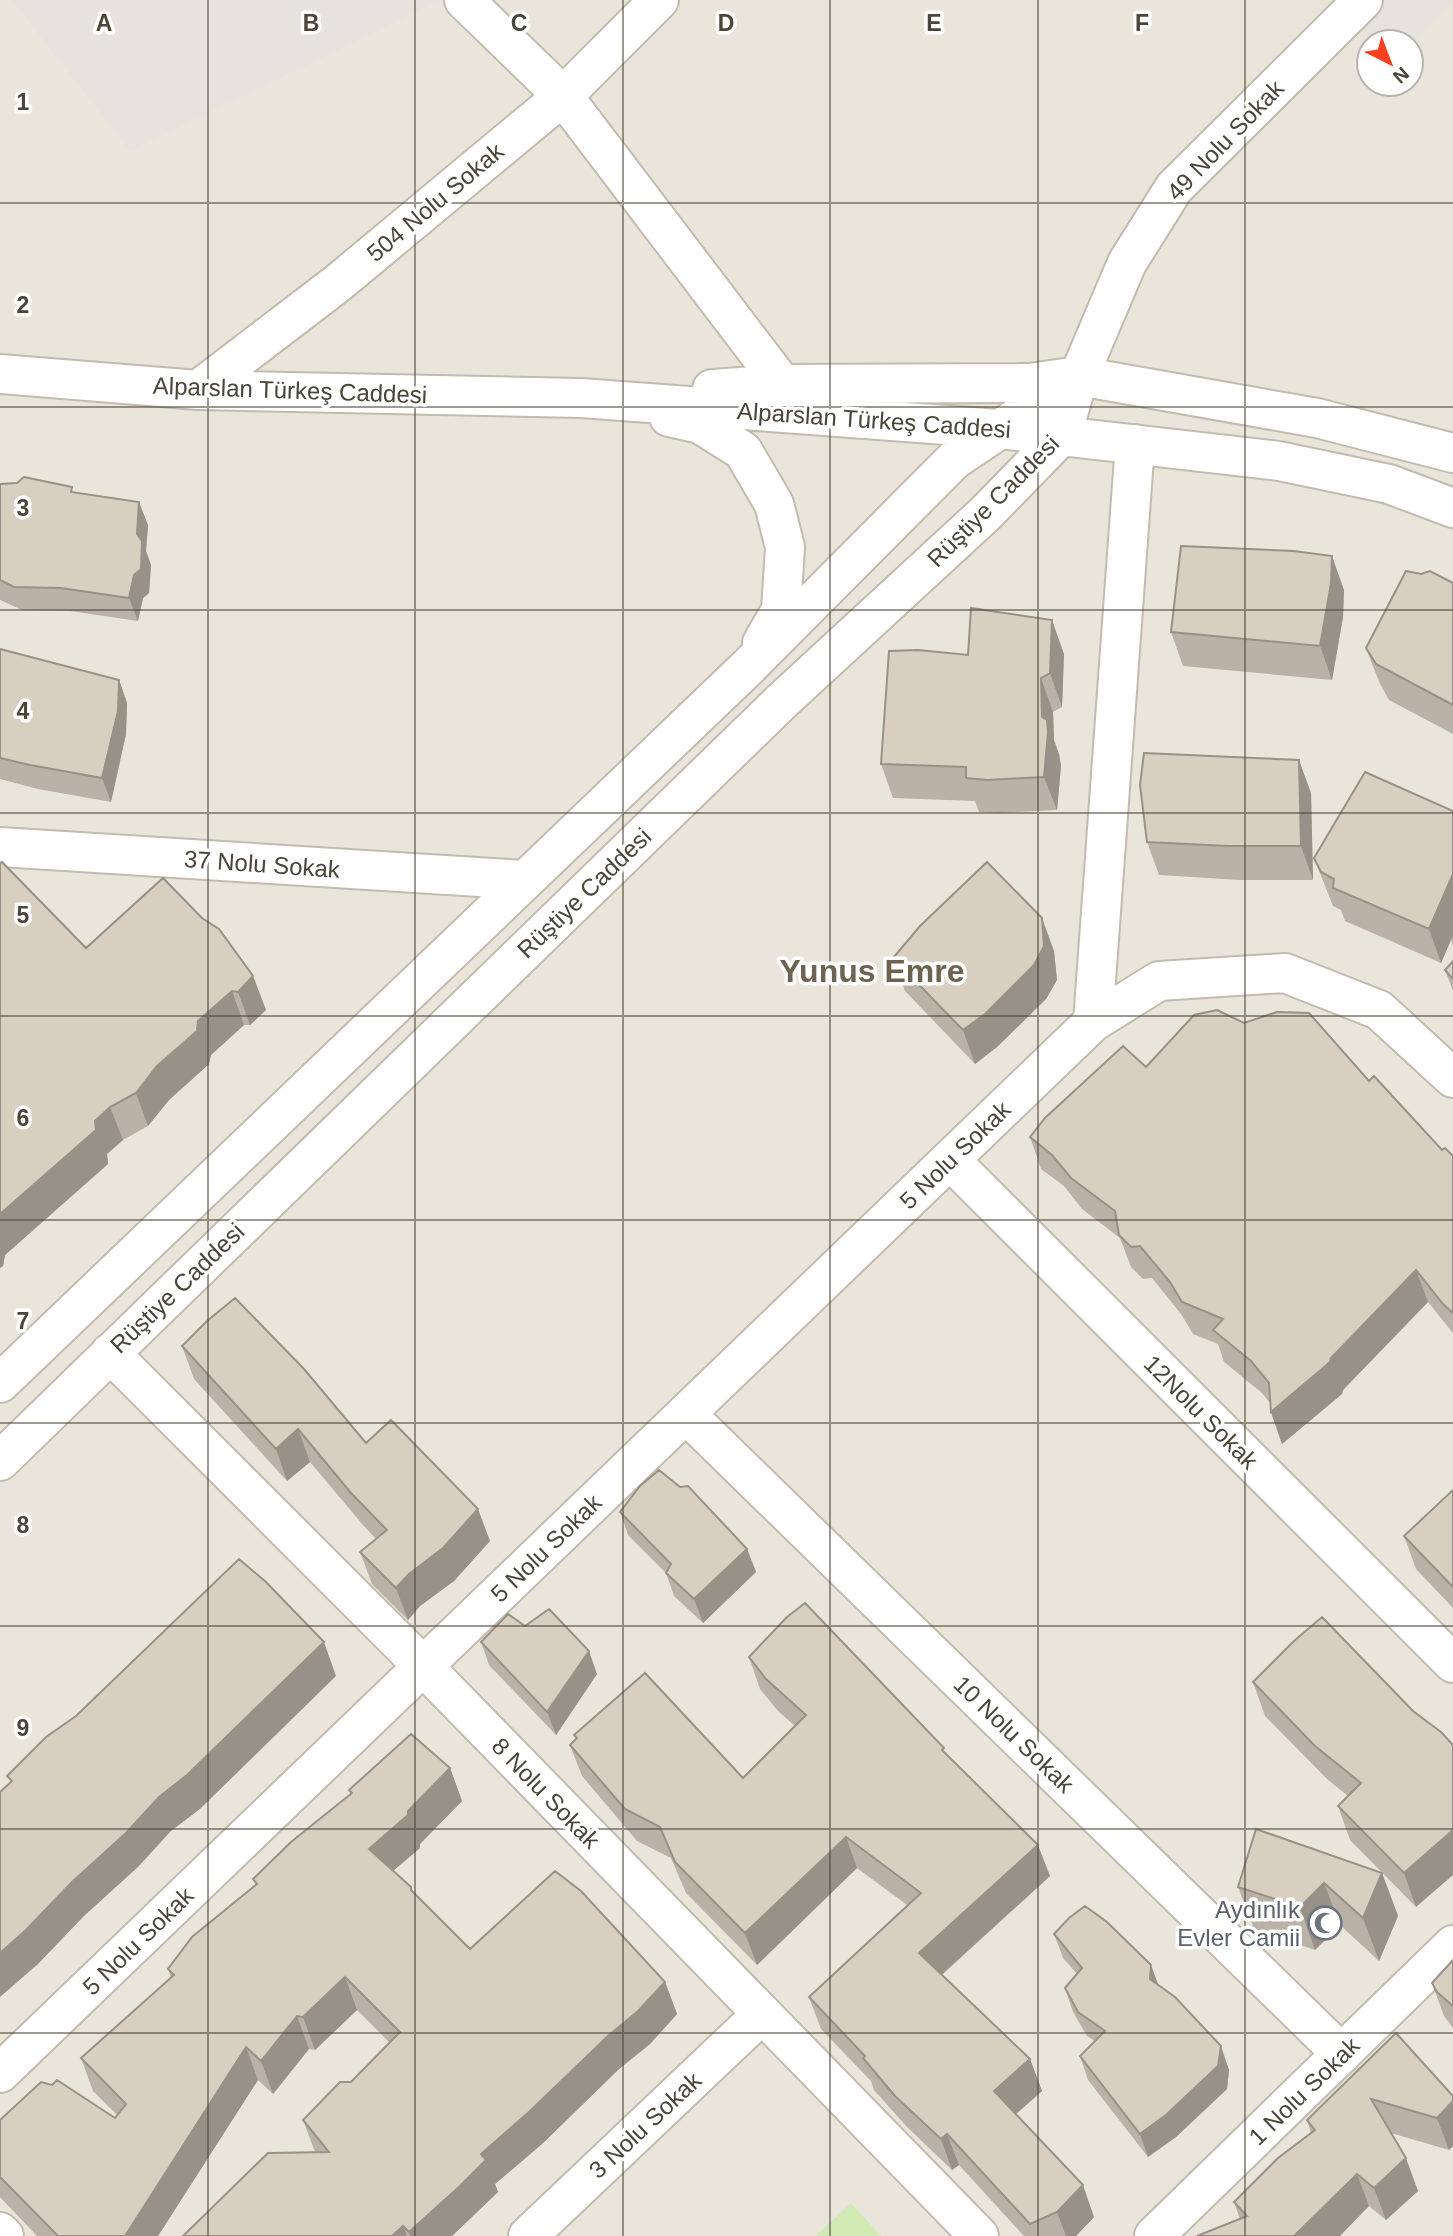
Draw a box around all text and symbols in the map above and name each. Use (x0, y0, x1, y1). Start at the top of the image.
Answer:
text: A (96, 10, 112, 36)
text: B (303, 10, 319, 36)
text: C (511, 10, 527, 36)
text: D (718, 10, 734, 36)
text: E (926, 10, 942, 36)
text: F (1135, 10, 1149, 36)
north arrow (1355, 28, 1425, 98)
text: N (1389, 63, 1413, 88)
street label: 49 Nolu Sokak (1161, 74, 1290, 206)
text: 1 (17, 89, 30, 115)
street label: 504 Nolu Sokak (361, 137, 509, 267)
text: 2 (17, 292, 29, 318)
street label: Alparslan Türkeş Caddesi (152, 372, 428, 408)
street label: Alparslan Türkeş Caddesi (736, 397, 1012, 443)
street label: Rüştiye Caddesi (922, 430, 1064, 572)
text: 3 (17, 495, 29, 521)
text: 4 (17, 698, 30, 724)
street label: Rüştiye Caddesi (512, 823, 656, 963)
street label: 37 Nolu Sokak (183, 845, 342, 883)
text: 5 (17, 902, 30, 928)
district label: Yunus Emre (780, 953, 964, 989)
street label: 5 Nolu Sokak (894, 1095, 1016, 1214)
text: 6 (17, 1105, 29, 1131)
street label: Rüştiye Caddesi (105, 1218, 249, 1358)
text: 7 (17, 1308, 29, 1334)
street label: 12Nolu Sokak (1139, 1350, 1264, 1475)
street label: 5 Nolu Sokak (485, 1488, 607, 1607)
text: 8 (17, 1512, 30, 1538)
street label: 10 Nolu Sokak (948, 1670, 1080, 1799)
text: 9 (17, 1715, 29, 1741)
street label: 8 Nolu Sokak (487, 1732, 606, 1854)
street label: 5 Nolu Sokak (77, 1881, 199, 2000)
place label: Aydınlık Evler Camii (1177, 1896, 1301, 1951)
mosque icon: Aydınlık Evler Camii (1306, 1904, 1344, 1942)
street label: 1 Nolu Sokak (1243, 2031, 1365, 2150)
street label: 3 Nolu Sokak (584, 2066, 707, 2184)

